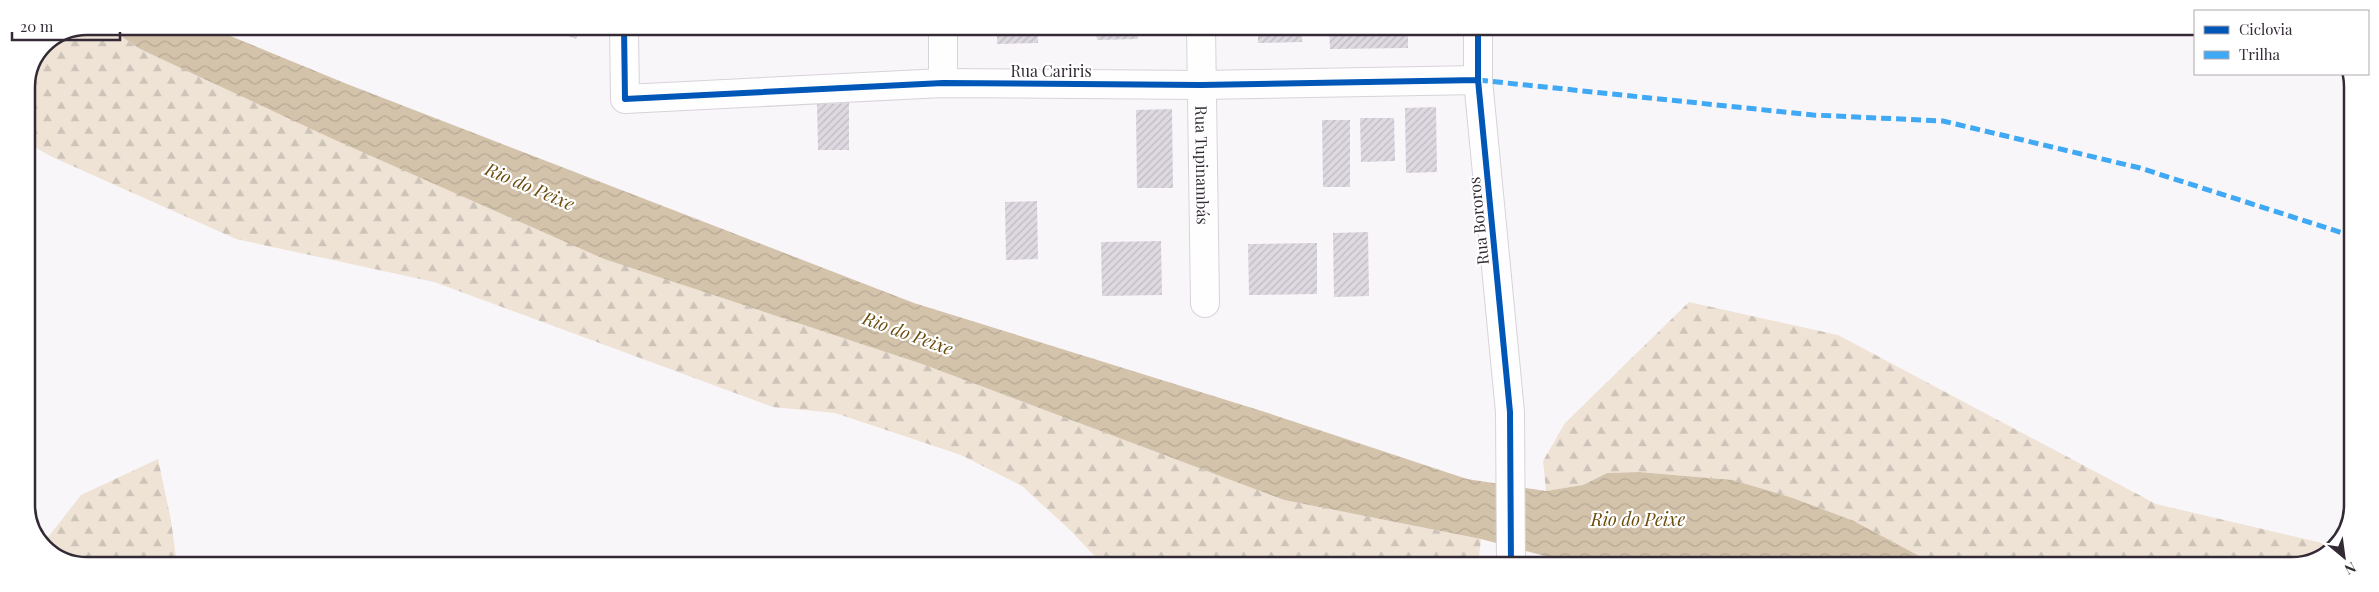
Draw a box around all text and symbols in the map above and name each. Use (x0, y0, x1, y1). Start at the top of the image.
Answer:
scale bar (12, 10, 120, 42)
legend (2194, 10, 2369, 75)
text: 20 m (20, 16, 54, 36)
text: Ciclovia (2239, 19, 2293, 39)
text: Trilha (2239, 44, 2280, 64)
street label: Rua Cariris (1010, 60, 1092, 81)
street label: Rua Tupinambás (1192, 105, 1214, 225)
water label: Rio do Peixe (481, 156, 578, 216)
street label: Rua Bororos (1463, 176, 1493, 266)
water label: Rio do Peixe (859, 305, 957, 361)
water label: Rio do Peixe (1590, 507, 1686, 531)
north arrow (2319, 532, 2369, 582)
text: N (2342, 558, 2360, 580)

